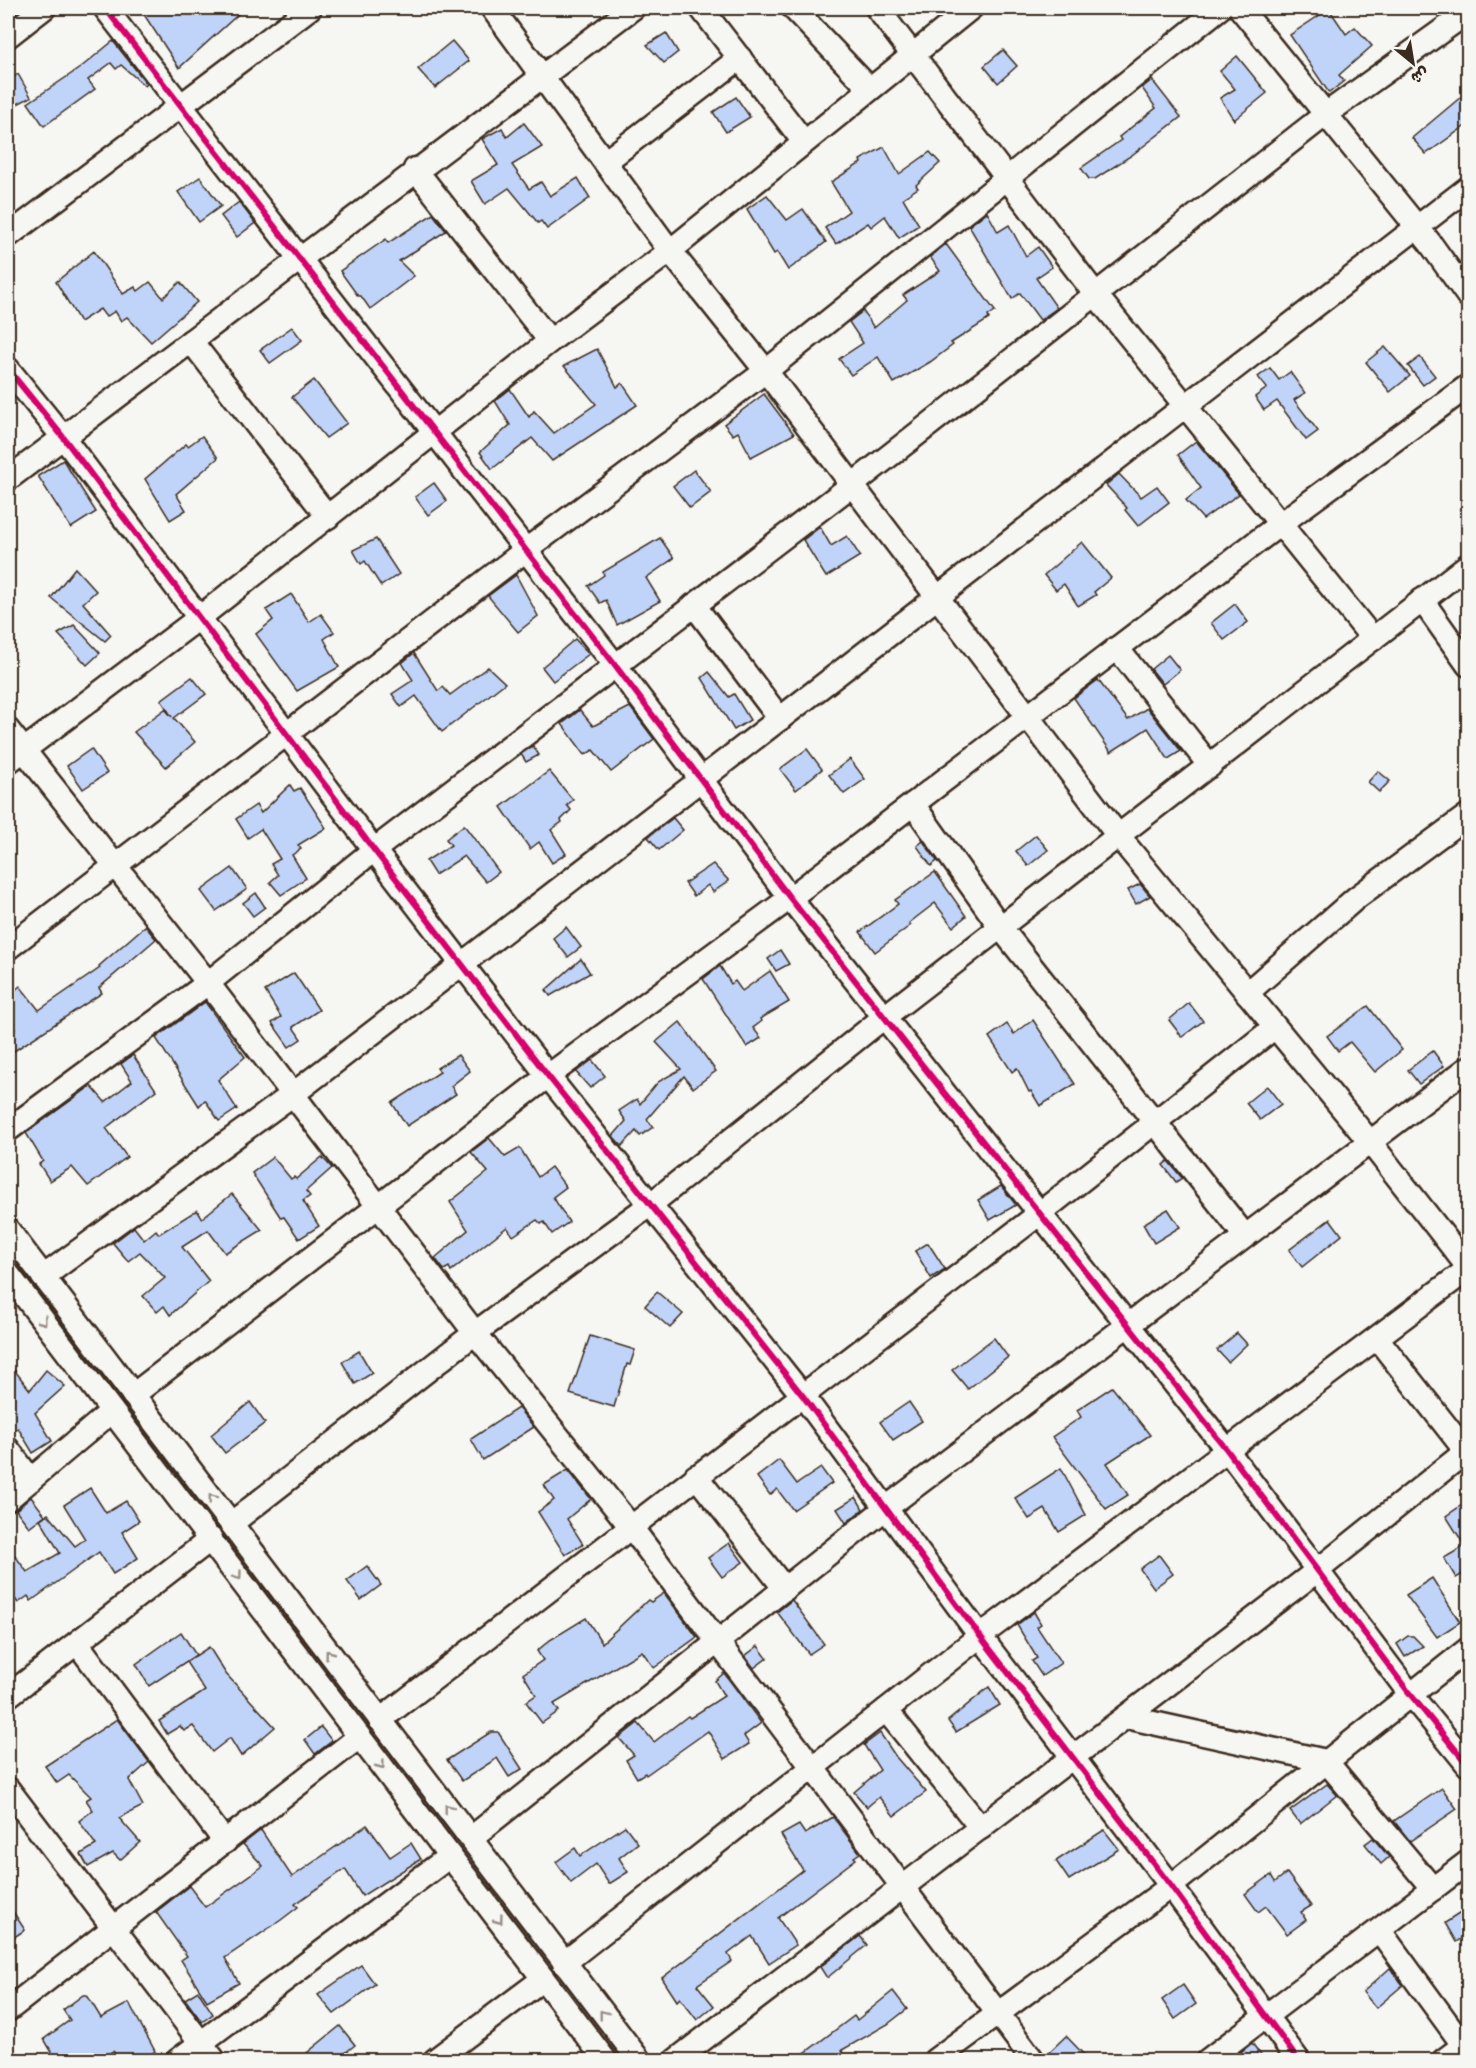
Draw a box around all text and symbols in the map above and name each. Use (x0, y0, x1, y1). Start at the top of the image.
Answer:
north arrow (1383, 33, 1443, 93)
text: ش (1406, 59, 1434, 90)
one-way arrow (35, 1315, 46, 1326)
one-way arrow (208, 1494, 219, 1505)
one-way arrow (230, 1570, 241, 1581)
one-way arrow (326, 1649, 337, 1660)
one-way arrow (373, 1758, 384, 1769)
one-way arrow (445, 1804, 456, 1815)
one-way arrow (491, 1914, 502, 1925)
one-way arrow (600, 2010, 611, 2021)

